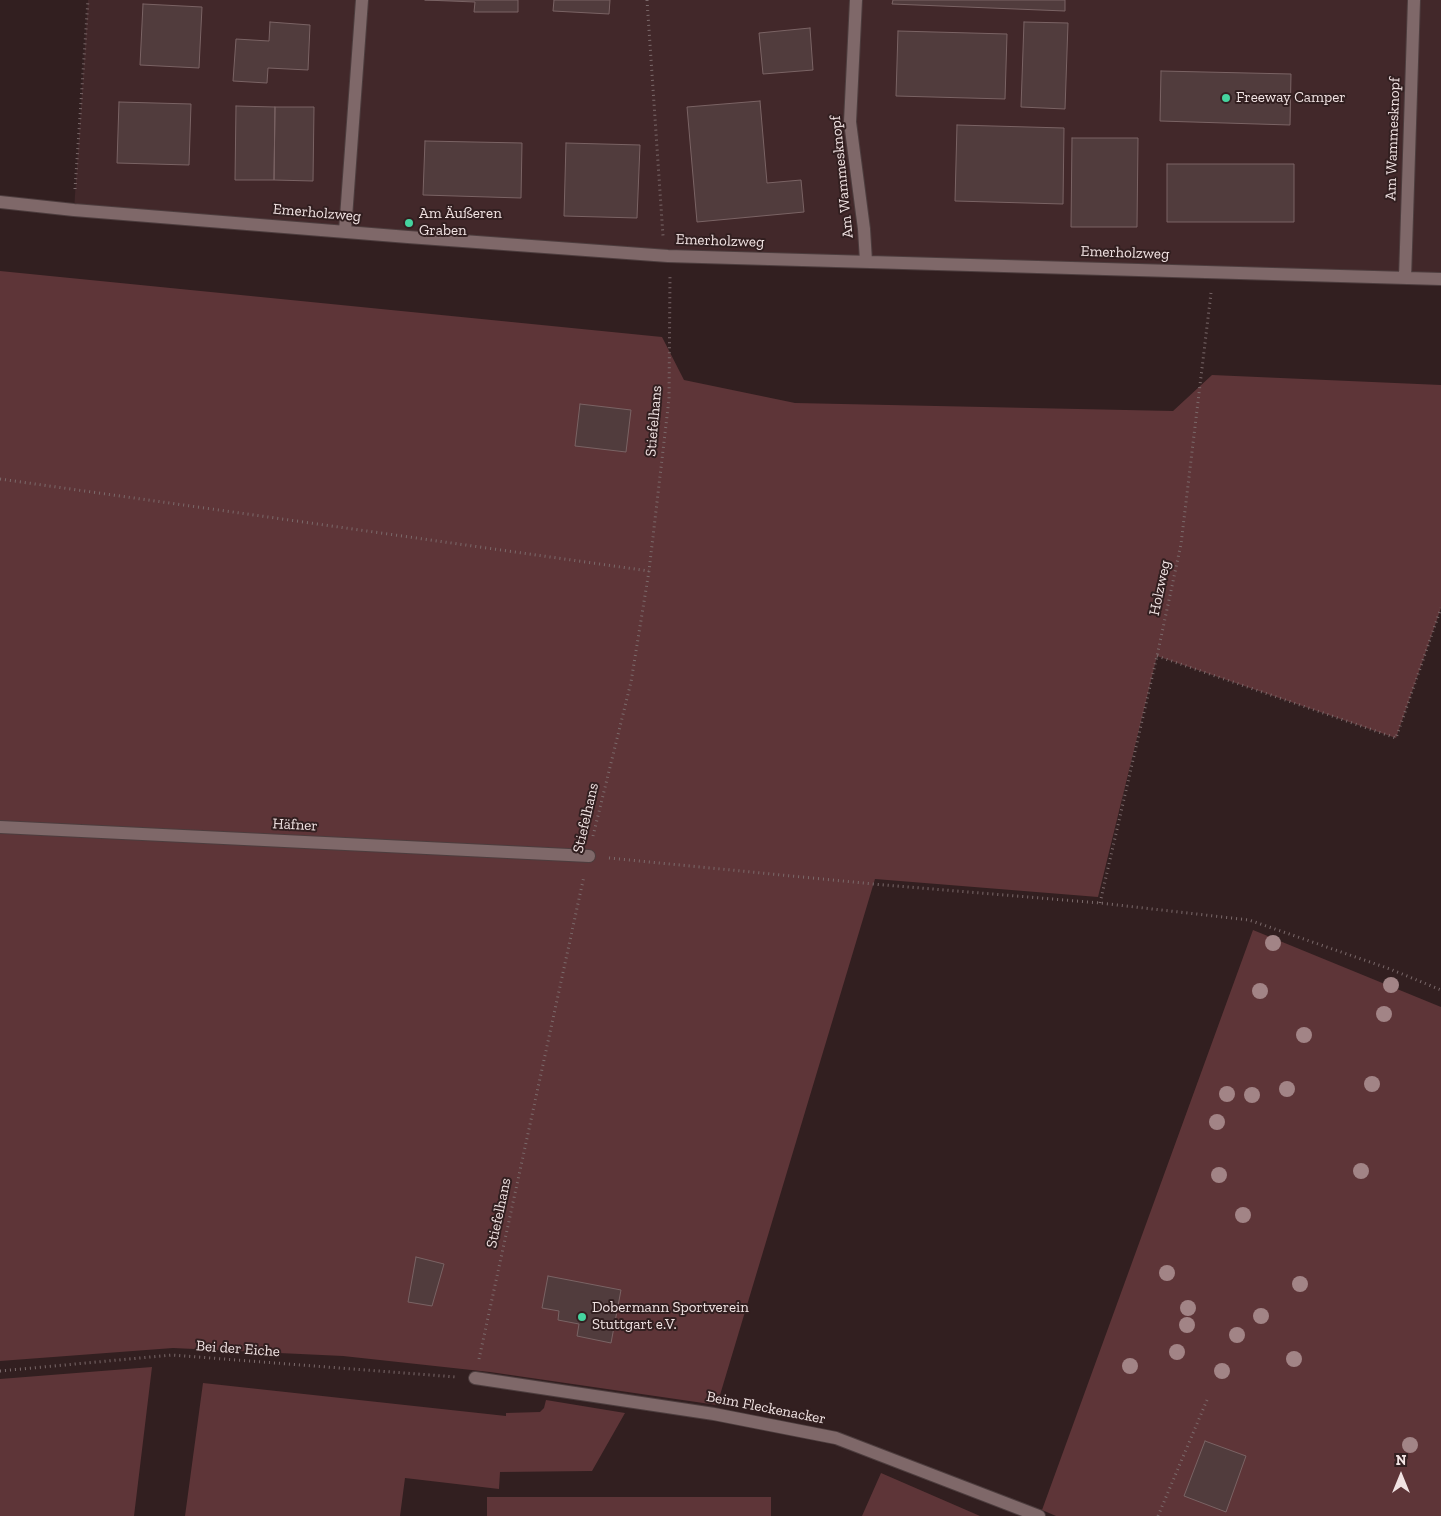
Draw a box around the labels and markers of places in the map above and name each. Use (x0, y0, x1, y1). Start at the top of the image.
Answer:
place label: Freeway Camper (1236, 89, 1346, 107)
marker: Freeway Camper (1220, 92, 1232, 104)
place label: Am Äußeren Graben (419, 205, 502, 240)
marker: Am Äußeren Graben (403, 217, 415, 229)
place label: Dobermann Sportverein Stuttgart e.V. (592, 1299, 749, 1334)
marker: Dobermann Sportverein Stuttgart e.V. (576, 1311, 588, 1323)

